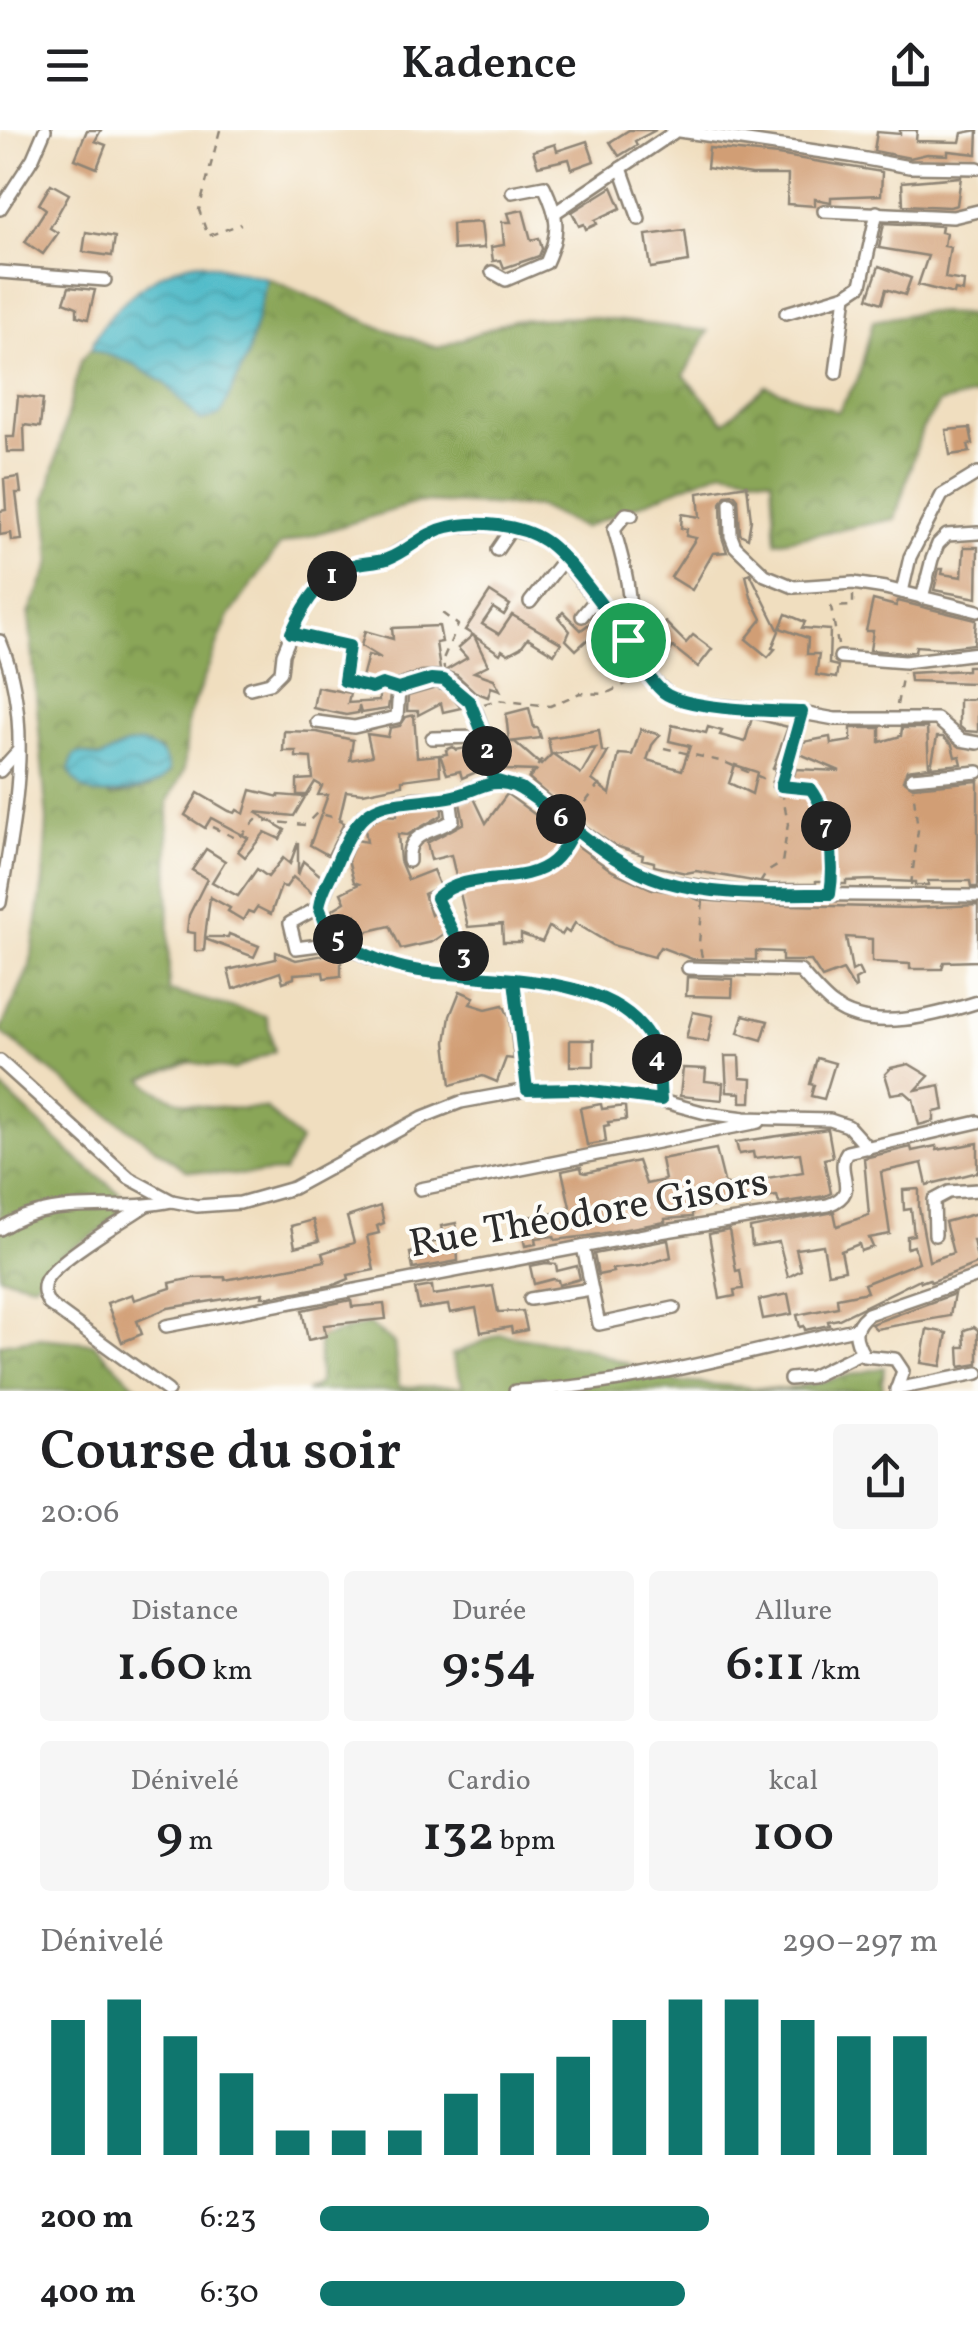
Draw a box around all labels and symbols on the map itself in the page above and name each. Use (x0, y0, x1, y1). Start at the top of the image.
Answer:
pin: 1 (307, 551, 357, 601)
pin (586, 598, 671, 683)
pin: 2 (462, 726, 512, 776)
pin: 6 (536, 794, 586, 844)
pin: 7 (801, 801, 851, 851)
pin: 5 (313, 914, 363, 964)
pin: 3 (439, 931, 489, 981)
pin: 4 (632, 1034, 682, 1084)
street label: Rue Théodore Gisors (405, 1156, 773, 1274)

